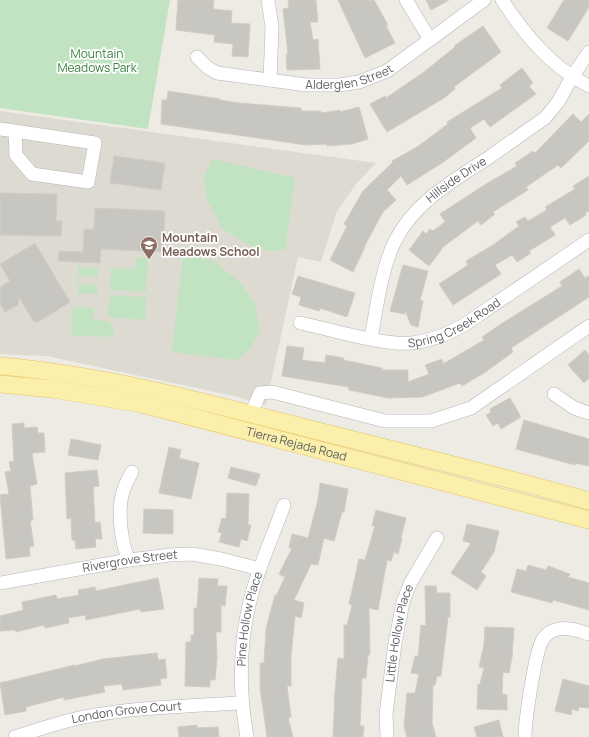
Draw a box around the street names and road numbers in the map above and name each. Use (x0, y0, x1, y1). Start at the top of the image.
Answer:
street label: Alderglen Street (305, 60, 397, 93)
street label: Hillside Drive (422, 152, 490, 206)
street label: Spring Creek Road (407, 294, 504, 351)
street label: Tierra Rejada Road (244, 422, 349, 465)
street label: Rivergrove Street (81, 546, 178, 576)
street label: Pine Hollow Place (232, 569, 266, 667)
street label: Little Hollow Place (381, 581, 417, 683)
street label: London Grove Court (70, 697, 183, 727)

